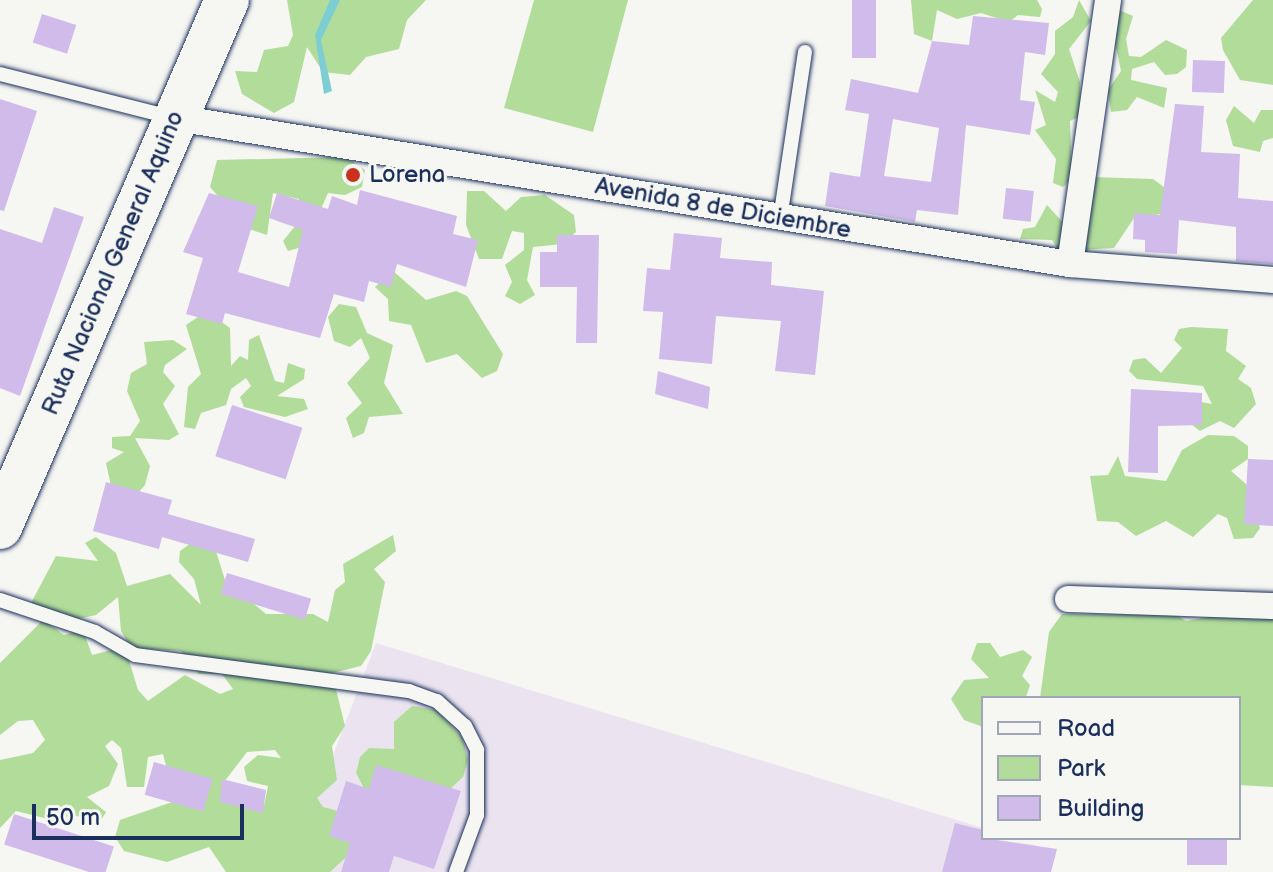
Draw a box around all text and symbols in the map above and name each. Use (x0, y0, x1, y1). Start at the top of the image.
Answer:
street label: Ruta Nacional General Aquino (36, 107, 190, 419)
place label: Lorena (369, 161, 445, 189)
marker: Lorena (344, 166, 362, 184)
street label: Avenida 8 de Diciembre (593, 171, 853, 245)
legend (981, 696, 1241, 840)
text: Road (1057, 714, 1115, 743)
text: Park (1057, 754, 1105, 783)
scale bar (36, 788, 248, 838)
text: Building (1057, 794, 1144, 823)
text: 50 m (46, 803, 100, 832)

